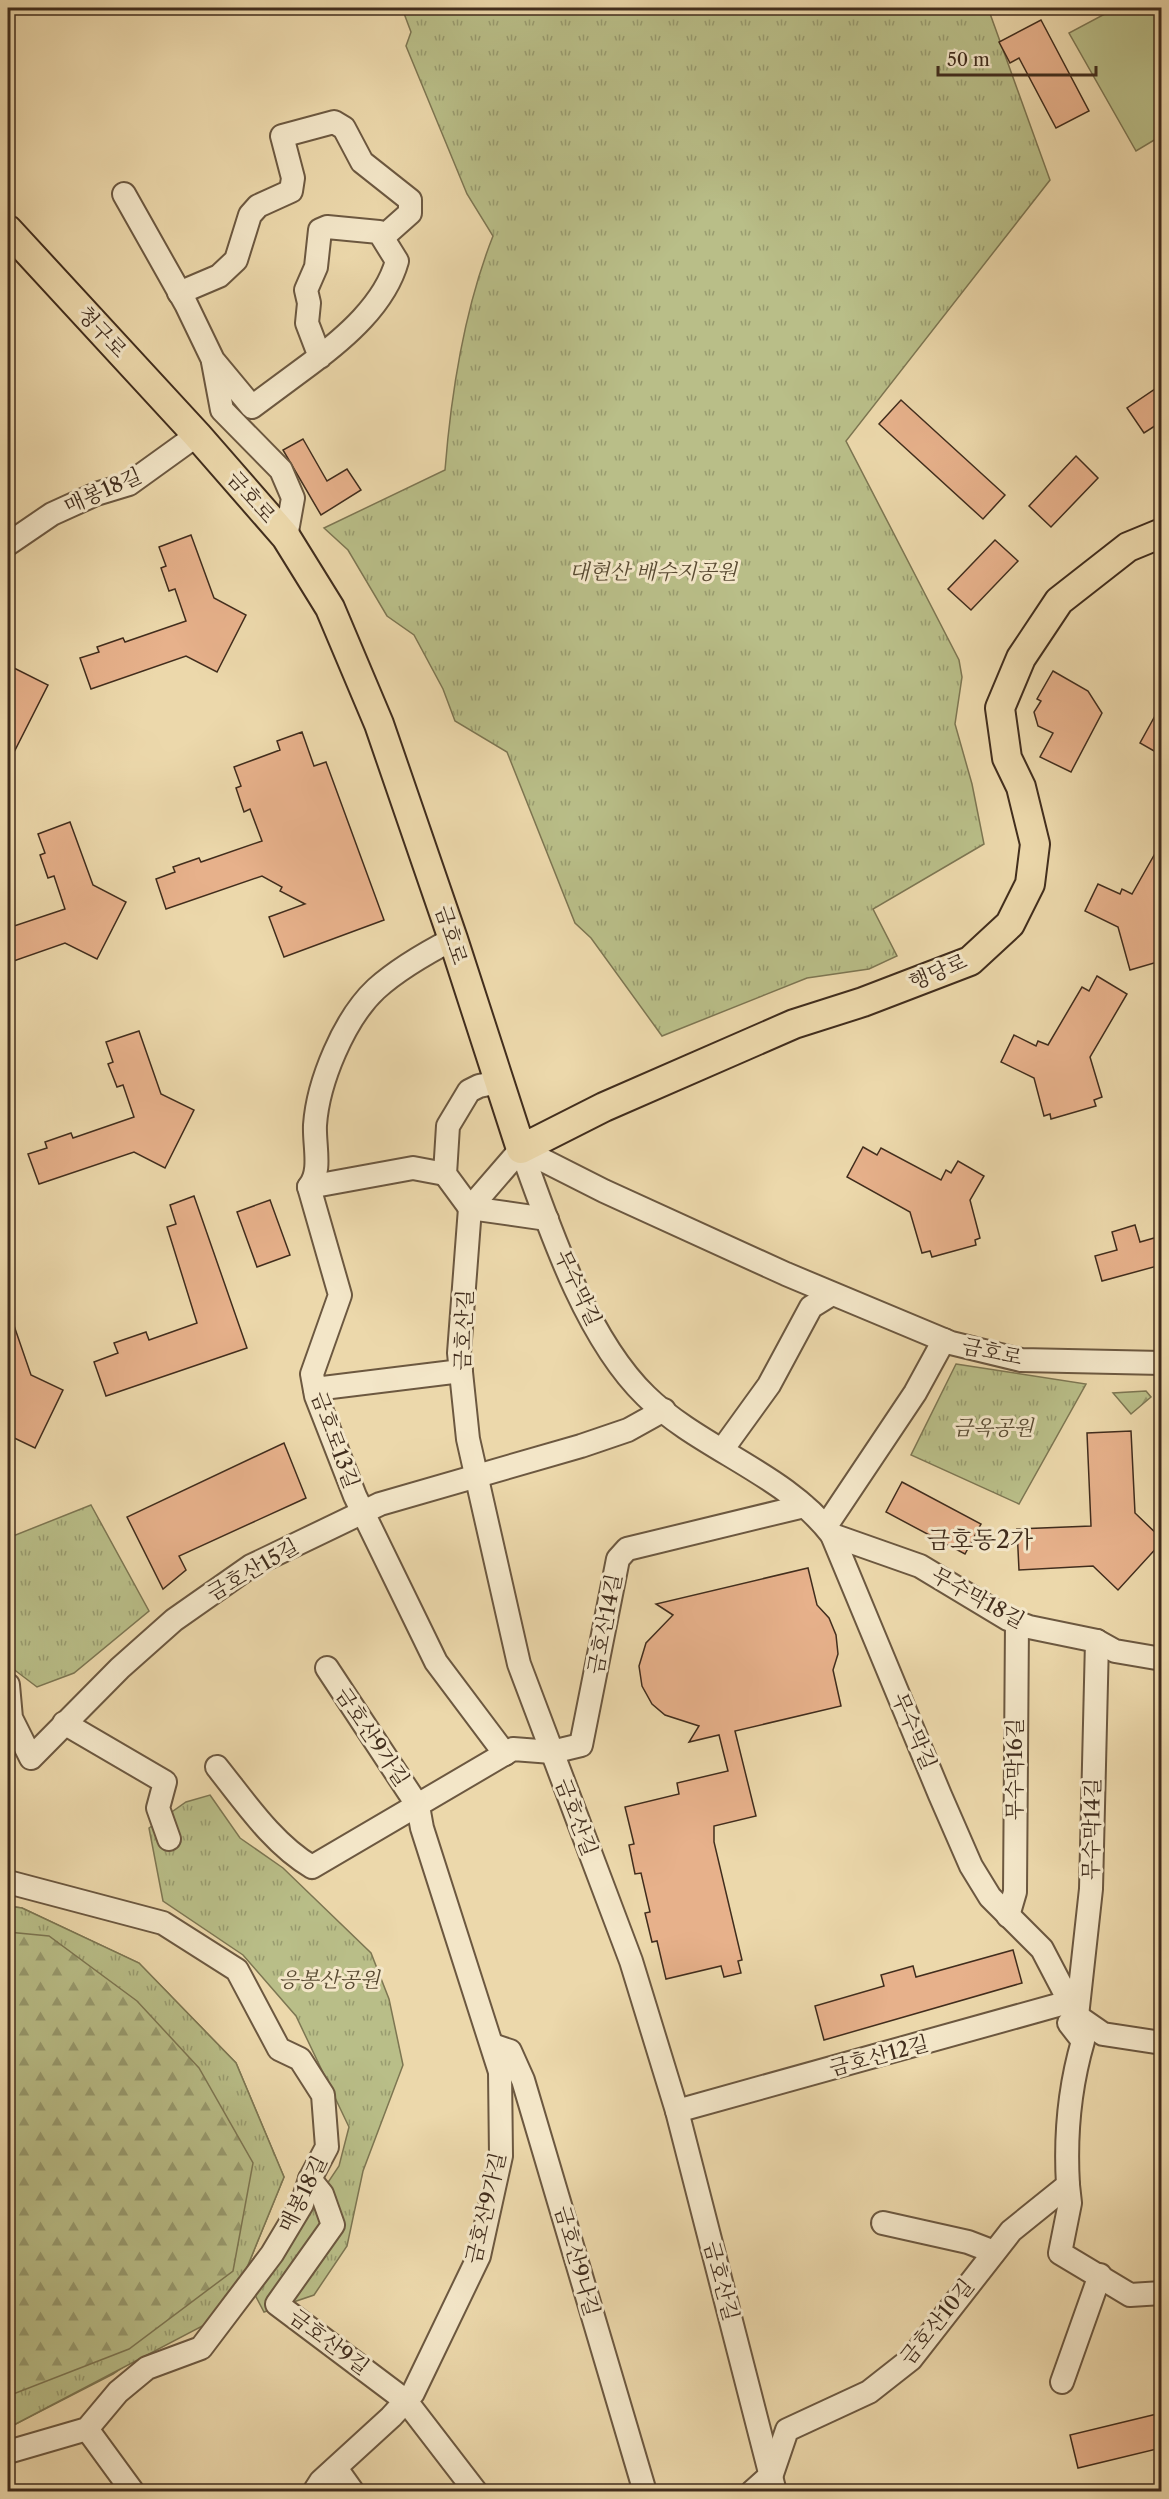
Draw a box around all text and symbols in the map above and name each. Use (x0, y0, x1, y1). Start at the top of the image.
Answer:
scale bar (938, 39, 1096, 77)
text: 50 m (947, 49, 990, 71)
street label: 청구로 (72, 301, 132, 362)
street label: 매봉18길 (60, 462, 145, 519)
street label: 금호로 (222, 466, 281, 528)
park label: 대현산 배수지공원 (569, 559, 739, 584)
street label: 금호로 (430, 902, 473, 968)
street label: 행당로 (905, 948, 971, 995)
street label: 무수막길 (550, 1246, 607, 1330)
street label: 금호산길 (450, 1289, 477, 1371)
street label: 금호로 (960, 1333, 1024, 1370)
street label: 금호로13길 (306, 1388, 365, 1492)
park label: 금옥공원 (952, 1415, 1035, 1440)
district label: 금호동2가 (927, 1525, 1033, 1554)
street label: 금호산15길 (203, 1533, 303, 1606)
street label: 무수막18길 (927, 1562, 1029, 1633)
street label: 금호산14길 (582, 1571, 627, 1676)
street label: 금호산9가길 (330, 1683, 415, 1791)
street label: 무수막길 (887, 1689, 942, 1773)
street label: 무수막16길 (1002, 1718, 1027, 1820)
street label: 금호산길 (550, 1774, 603, 1859)
street label: 무수막14길 (1078, 1778, 1105, 1880)
park label: 응봉산공원 (278, 1967, 381, 1992)
street label: 금호산12길 (826, 2030, 931, 2081)
street label: 금호산9가길 (461, 2150, 510, 2266)
street label: 매봉18길 (273, 2151, 332, 2236)
street label: 금호산9나길 (550, 2203, 605, 2319)
street label: 금호산길 (699, 2238, 744, 2323)
street label: 금호산10길 (894, 2274, 979, 2370)
street label: 금호산9길 (284, 2303, 374, 2380)

